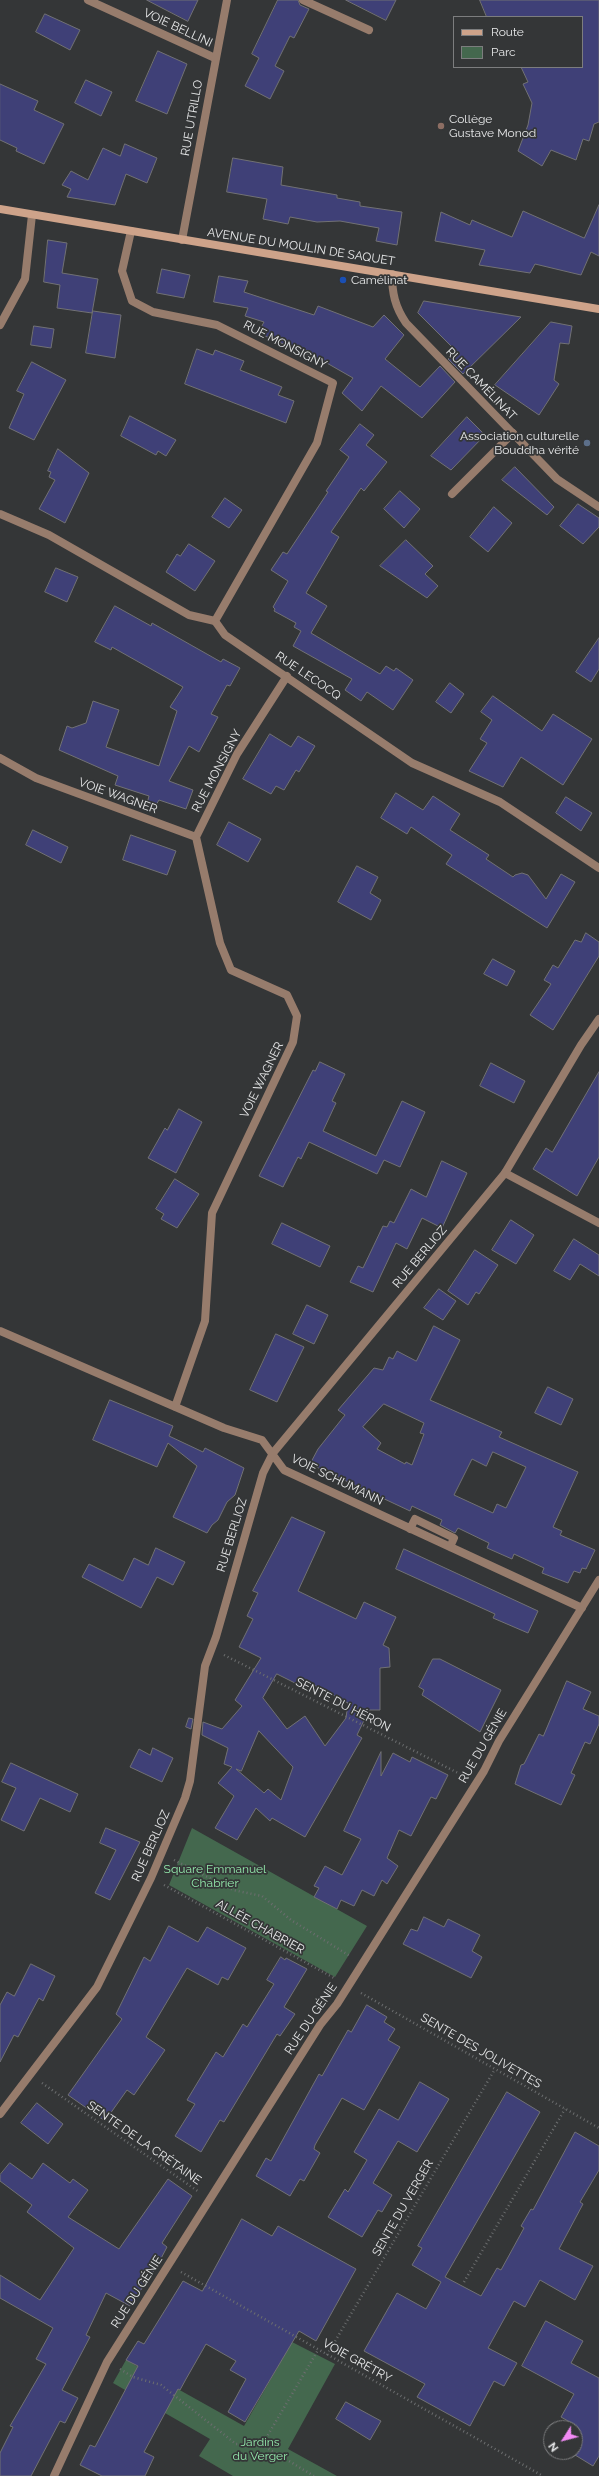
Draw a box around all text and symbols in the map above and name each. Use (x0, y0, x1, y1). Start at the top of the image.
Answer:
street label: VOIE BELLINI (141, 6, 215, 50)
legend (453, 16, 583, 68)
text: Route (491, 25, 524, 39)
text: Parc (491, 45, 516, 59)
street label: RUE UTRILLO (178, 79, 206, 157)
place label: Collège Gustave Monod (449, 112, 536, 140)
marker: Collège Gustave Monod (436, 121, 446, 131)
street label: AVENUE DU MOULIN DE SAQUET (206, 225, 396, 269)
place label: Camélinat (351, 273, 407, 287)
marker: Camélinat (338, 275, 348, 285)
street label: RUE MONSIGNY (241, 318, 329, 372)
street label: RUE CAMÉLINAT (443, 345, 519, 423)
place label: Association culturelle Bouddha vérité (460, 429, 579, 457)
marker: Association culturelle Bouddha vérité (582, 438, 592, 448)
street label: RUE LECOCQ (273, 649, 343, 703)
street label: RUE MONSIGNY (189, 727, 245, 815)
street label: VOIE WAGNER (77, 775, 159, 817)
street label: VOIE WAGNER (237, 1040, 287, 1120)
street label: RUE BERLIOZ (390, 1223, 450, 1291)
street label: VOIE SCHUMANN (289, 1451, 385, 1509)
street label: RUE BERLIOZ (214, 1496, 250, 1574)
street label: SENTE DU HÉRON (293, 1675, 393, 1735)
street label: RUE DU GÉNIE (456, 1706, 510, 1786)
street label: RUE BERLIOZ (129, 1808, 173, 1884)
park label: Square Emmanuel Chabrier (164, 1862, 266, 1890)
street label: ALLÉE CHABRIER (213, 1897, 307, 1957)
street label: RUE DU GÉNIE (282, 1980, 340, 2058)
street label: SENTE DES JOLIVETTES (418, 2010, 544, 2092)
street label: SENTE DE LA CRÉTAINE (84, 2098, 204, 2188)
street label: SENTE DU VERGER (369, 2157, 437, 2259)
street label: RUE DU GÉNIE (108, 2253, 166, 2331)
street label: VOIE GRÉTRY (320, 2336, 394, 2386)
north arrow (543, 2420, 583, 2460)
park label: Jardins du Verger (233, 2435, 287, 2463)
text: N (546, 2440, 561, 2454)

